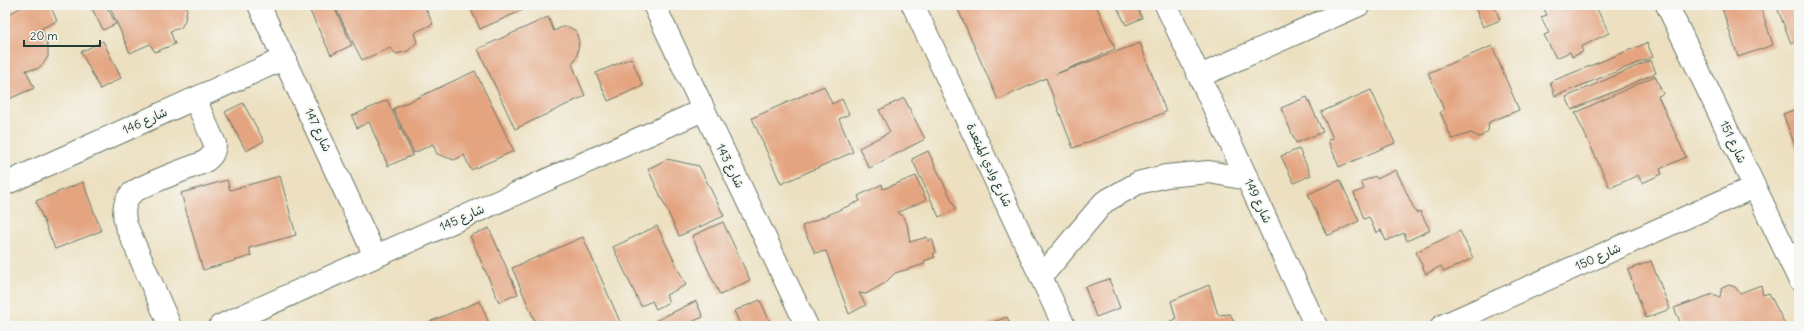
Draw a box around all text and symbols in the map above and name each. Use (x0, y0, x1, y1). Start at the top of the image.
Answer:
scale bar (24, 22, 100, 48)
text: 20 m (30, 28, 58, 43)
street label: شارع 146 (120, 104, 170, 139)
street label: شارع 147 (300, 106, 335, 155)
street label: شارع 151 (1715, 118, 1750, 166)
street label: شارع وادي المبتعدة (962, 120, 1015, 210)
street label: شارع 143 (712, 141, 748, 191)
street label: شارع 149 (1240, 176, 1275, 226)
street label: شارع 145 (437, 201, 487, 236)
street label: شارع 150 (1573, 240, 1624, 275)

